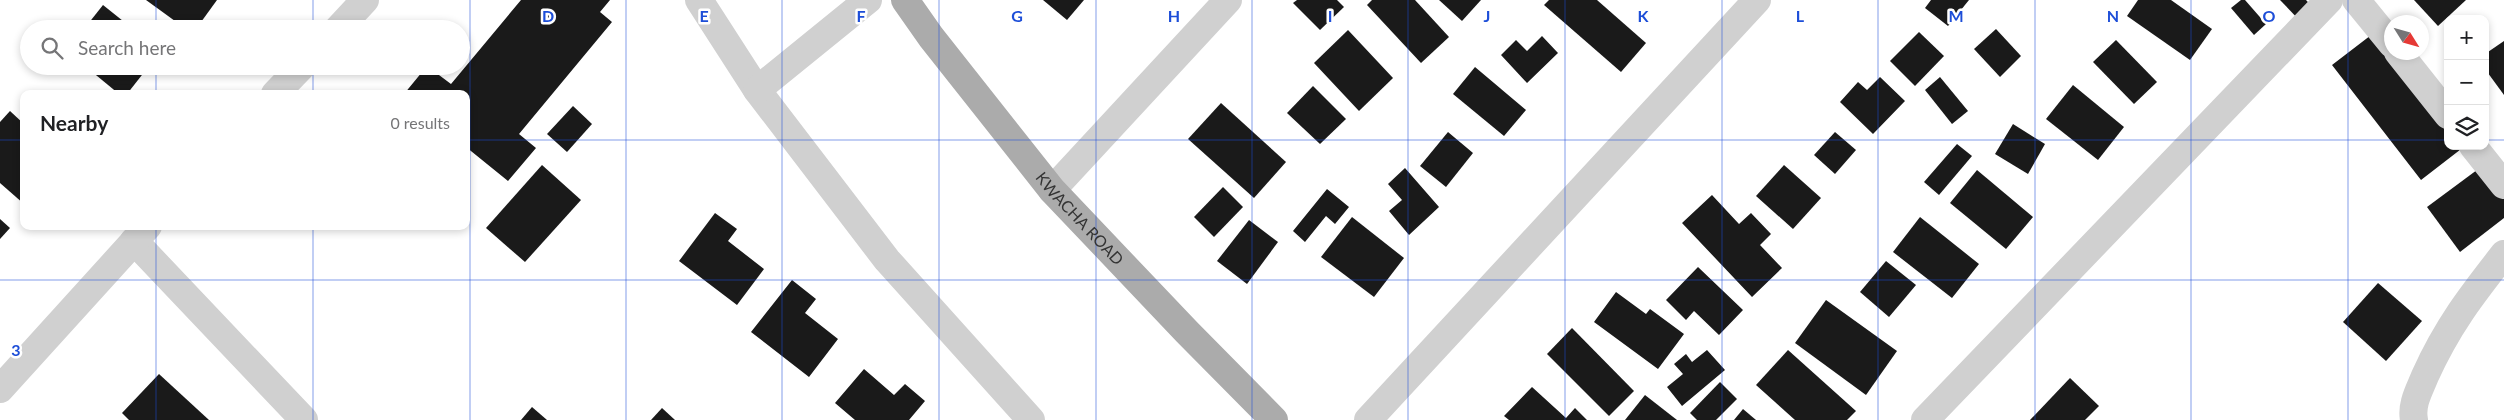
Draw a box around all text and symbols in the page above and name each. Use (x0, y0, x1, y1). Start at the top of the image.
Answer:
text: D (542, 6, 554, 25)
text: E (699, 6, 709, 25)
text: F (856, 6, 866, 25)
text: G (1011, 6, 1023, 25)
text: H (1168, 6, 1180, 25)
text: I (1328, 6, 1332, 25)
text: J (1484, 6, 1490, 25)
text: K (1638, 6, 1650, 25)
text: L (1796, 6, 1805, 25)
text: M (1948, 6, 1964, 25)
text: N (2107, 6, 2119, 25)
text: O (2263, 6, 2276, 25)
north arrow (2384, 15, 2429, 60)
map controls (2444, 15, 2489, 150)
button: + (2444, 15, 2489, 60)
search box (20, 20, 470, 75)
icon: search (38, 34, 66, 62)
text: Search here (78, 36, 176, 59)
button: − (2444, 60, 2489, 105)
button: layers (2444, 105, 2489, 150)
text: Nearby (40, 110, 108, 135)
text: 0 results (390, 113, 450, 132)
street label: KWACHA ROAD (1032, 168, 1128, 268)
text: 3 (11, 340, 21, 359)

